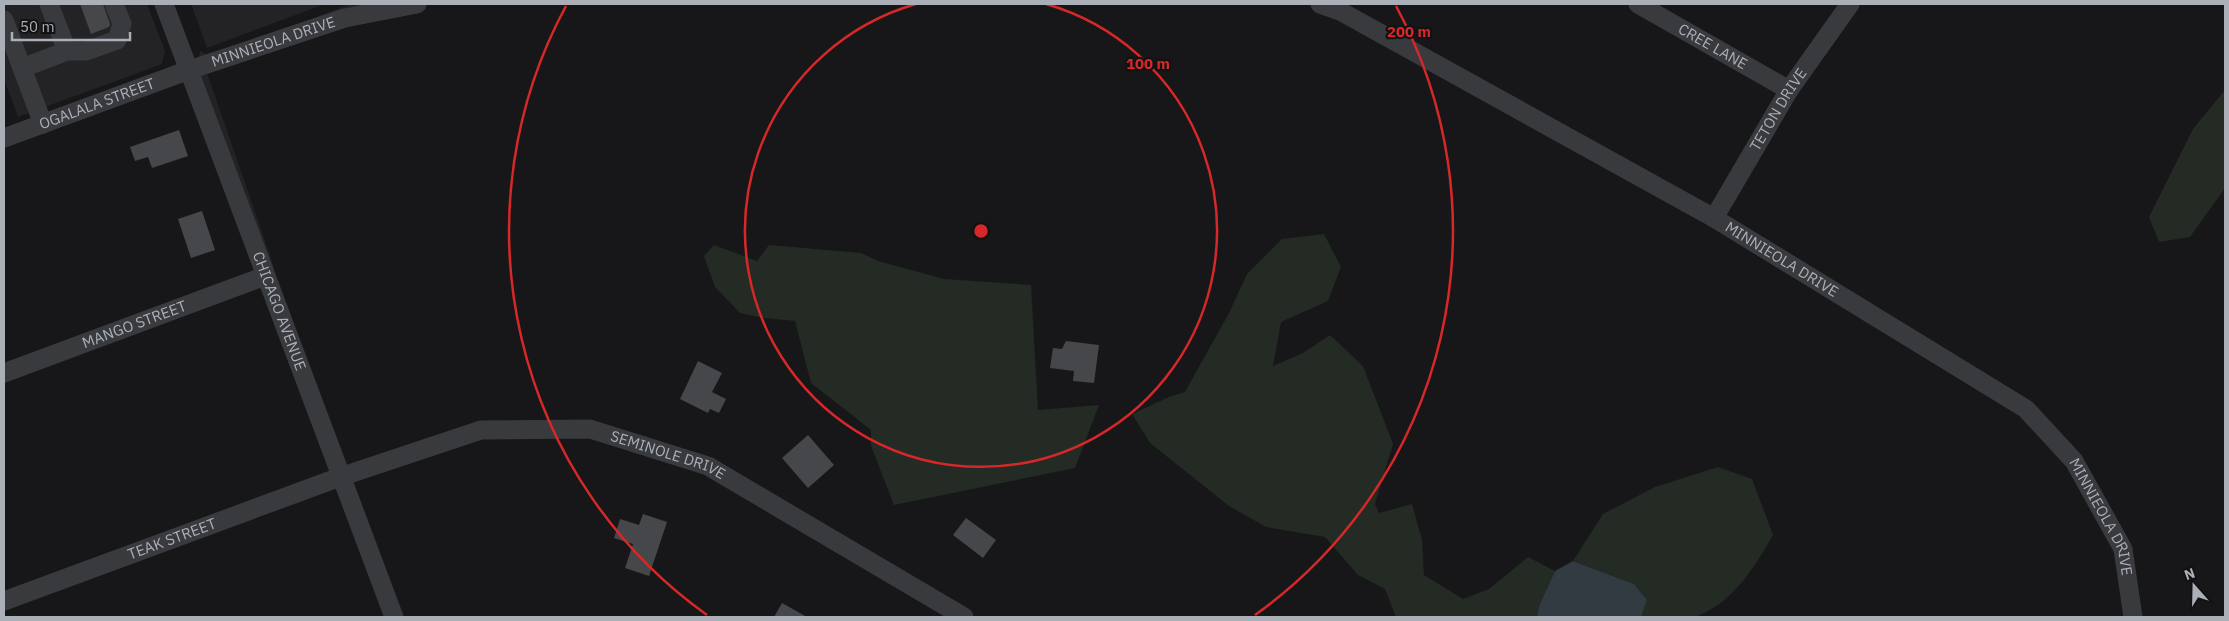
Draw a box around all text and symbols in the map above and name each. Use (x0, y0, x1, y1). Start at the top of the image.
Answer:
scale bar (12, 10, 130, 42)
street label: MINNIEOLA DRIVE (209, 12, 338, 71)
text: 50 m (20, 17, 55, 36)
street label: CREE LANE (1675, 19, 1751, 73)
text: 200 m (1387, 22, 1431, 41)
text: 100 m (1126, 54, 1170, 73)
street label: TETON DRIVE (1745, 64, 1811, 154)
street label: OGALALA STREET (36, 73, 158, 133)
street label: MINNIEOLA DRIVE (1722, 217, 1842, 301)
centre of rings (972, 222, 990, 240)
street label: CHICAGO AVENUE (249, 249, 311, 373)
street label: MANGO STREET (79, 296, 189, 352)
street label: SEMINOLE DRIVE (608, 426, 729, 483)
street label: MINNIEOLA DRIVE (2065, 454, 2137, 577)
street label: TEAK STREET (125, 513, 219, 564)
north arrow (2169, 561, 2219, 611)
text: N (2182, 564, 2197, 584)

